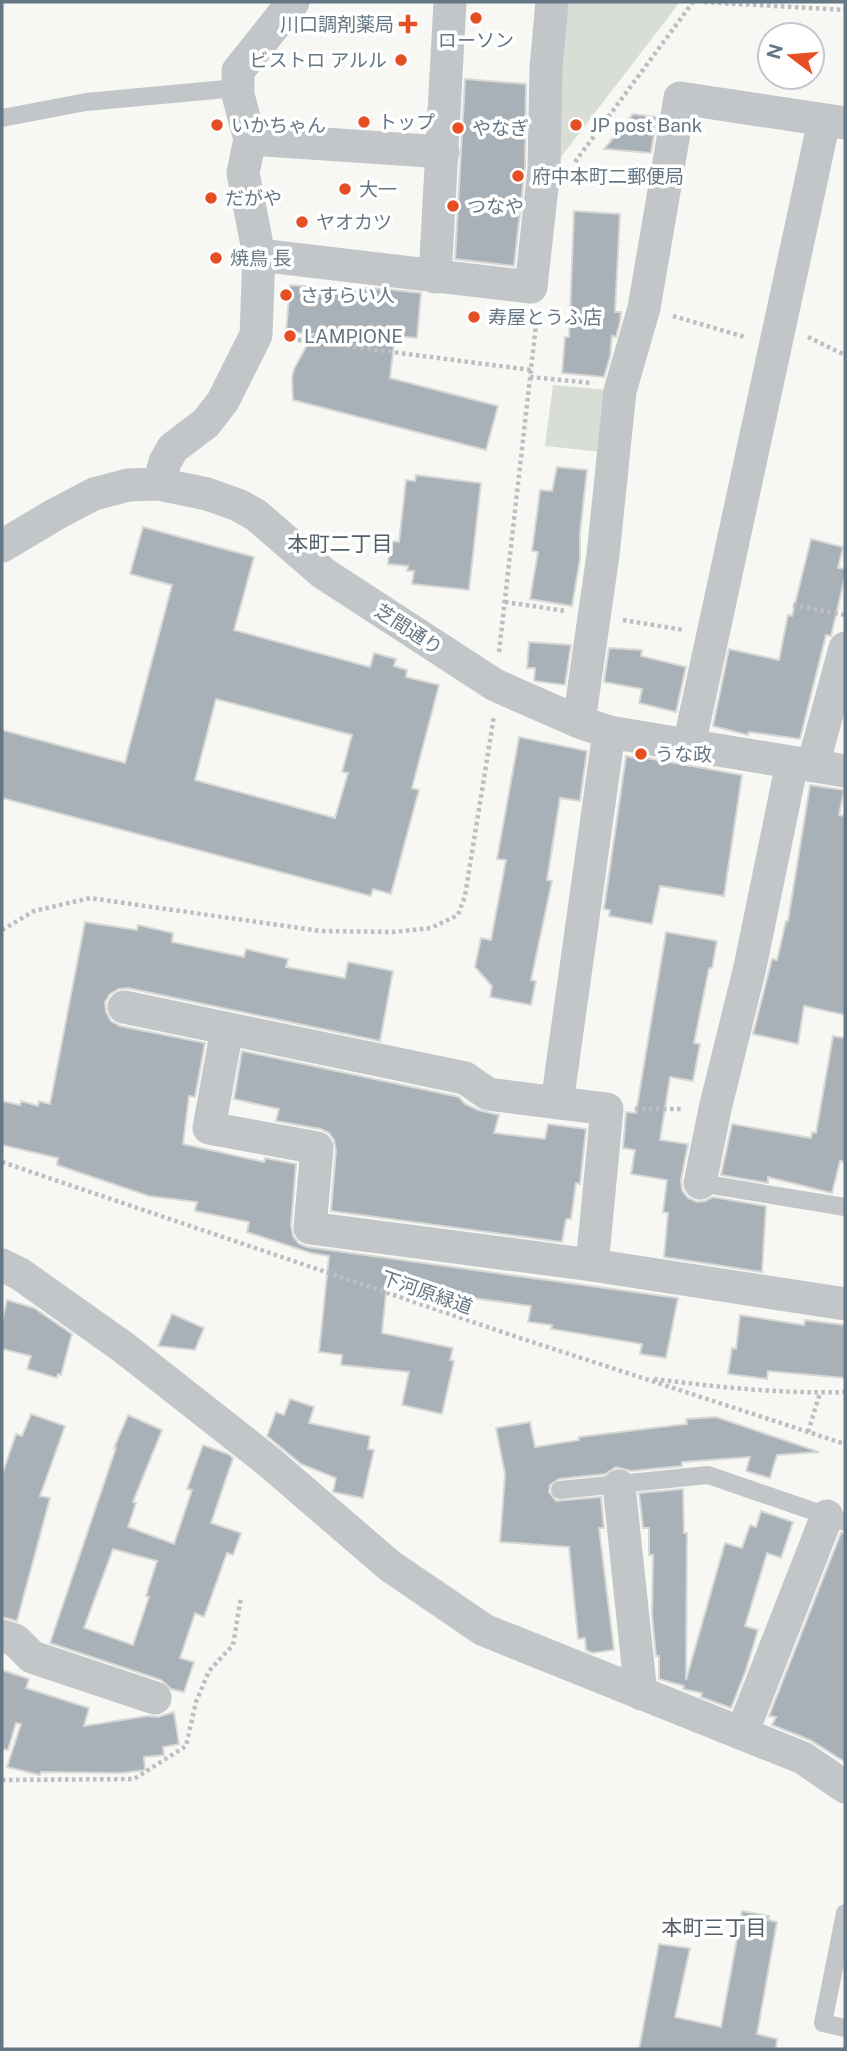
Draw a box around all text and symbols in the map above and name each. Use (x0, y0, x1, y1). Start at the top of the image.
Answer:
marker: ローソン (468, 10, 484, 26)
place label: 川口調剤薬局 (280, 13, 394, 35)
marker: 川口調剤薬局 (400, 16, 416, 32)
north arrow (756, 21, 826, 91)
place label: ローソン (438, 29, 514, 51)
text: N (762, 41, 787, 61)
place label: ビストロ アルル (250, 49, 387, 71)
marker: ビストロ アルル (393, 52, 409, 68)
place label: トップ (378, 111, 435, 133)
place label: いかちゃん (231, 114, 326, 136)
marker: トップ (356, 114, 372, 130)
place label: JP post Bank (590, 114, 703, 136)
marker: いかちゃん (209, 117, 225, 133)
place label: やなぎ (472, 117, 529, 139)
marker: JP post Bank (568, 117, 584, 133)
marker: やなぎ (450, 120, 466, 136)
place label: 府中本町二郵便局 (532, 165, 684, 187)
marker: 府中本町二郵便局 (510, 168, 526, 184)
place label: 大一 (359, 178, 397, 200)
marker: 大一 (337, 181, 353, 197)
place label: だがや (225, 187, 282, 209)
marker: だがや (203, 190, 219, 206)
place label: つなや (467, 195, 524, 217)
marker: つなや (445, 198, 461, 214)
place label: ヤオカツ (316, 211, 392, 233)
marker: ヤオカツ (294, 214, 310, 230)
place label: 焼鳥 長 (230, 247, 292, 269)
marker: 焼鳥 長 (208, 250, 224, 266)
place label: さすらい人 (300, 284, 395, 306)
marker: さすらい人 (278, 287, 294, 303)
place label: 寿屋とうふ店 (488, 306, 602, 328)
marker: 寿屋とうふ店 (466, 309, 482, 325)
place label: LAMPIONE (304, 325, 403, 347)
marker: LAMPIONE (282, 328, 298, 344)
district label: 本町二丁目 (288, 531, 393, 556)
street label: 芝間通り (371, 599, 447, 659)
place label: うな政 (655, 743, 712, 765)
marker: うな政 (633, 746, 649, 762)
street label: 下河原緑道 (378, 1266, 476, 1318)
district label: 本町三丁目 (662, 1915, 767, 1940)

